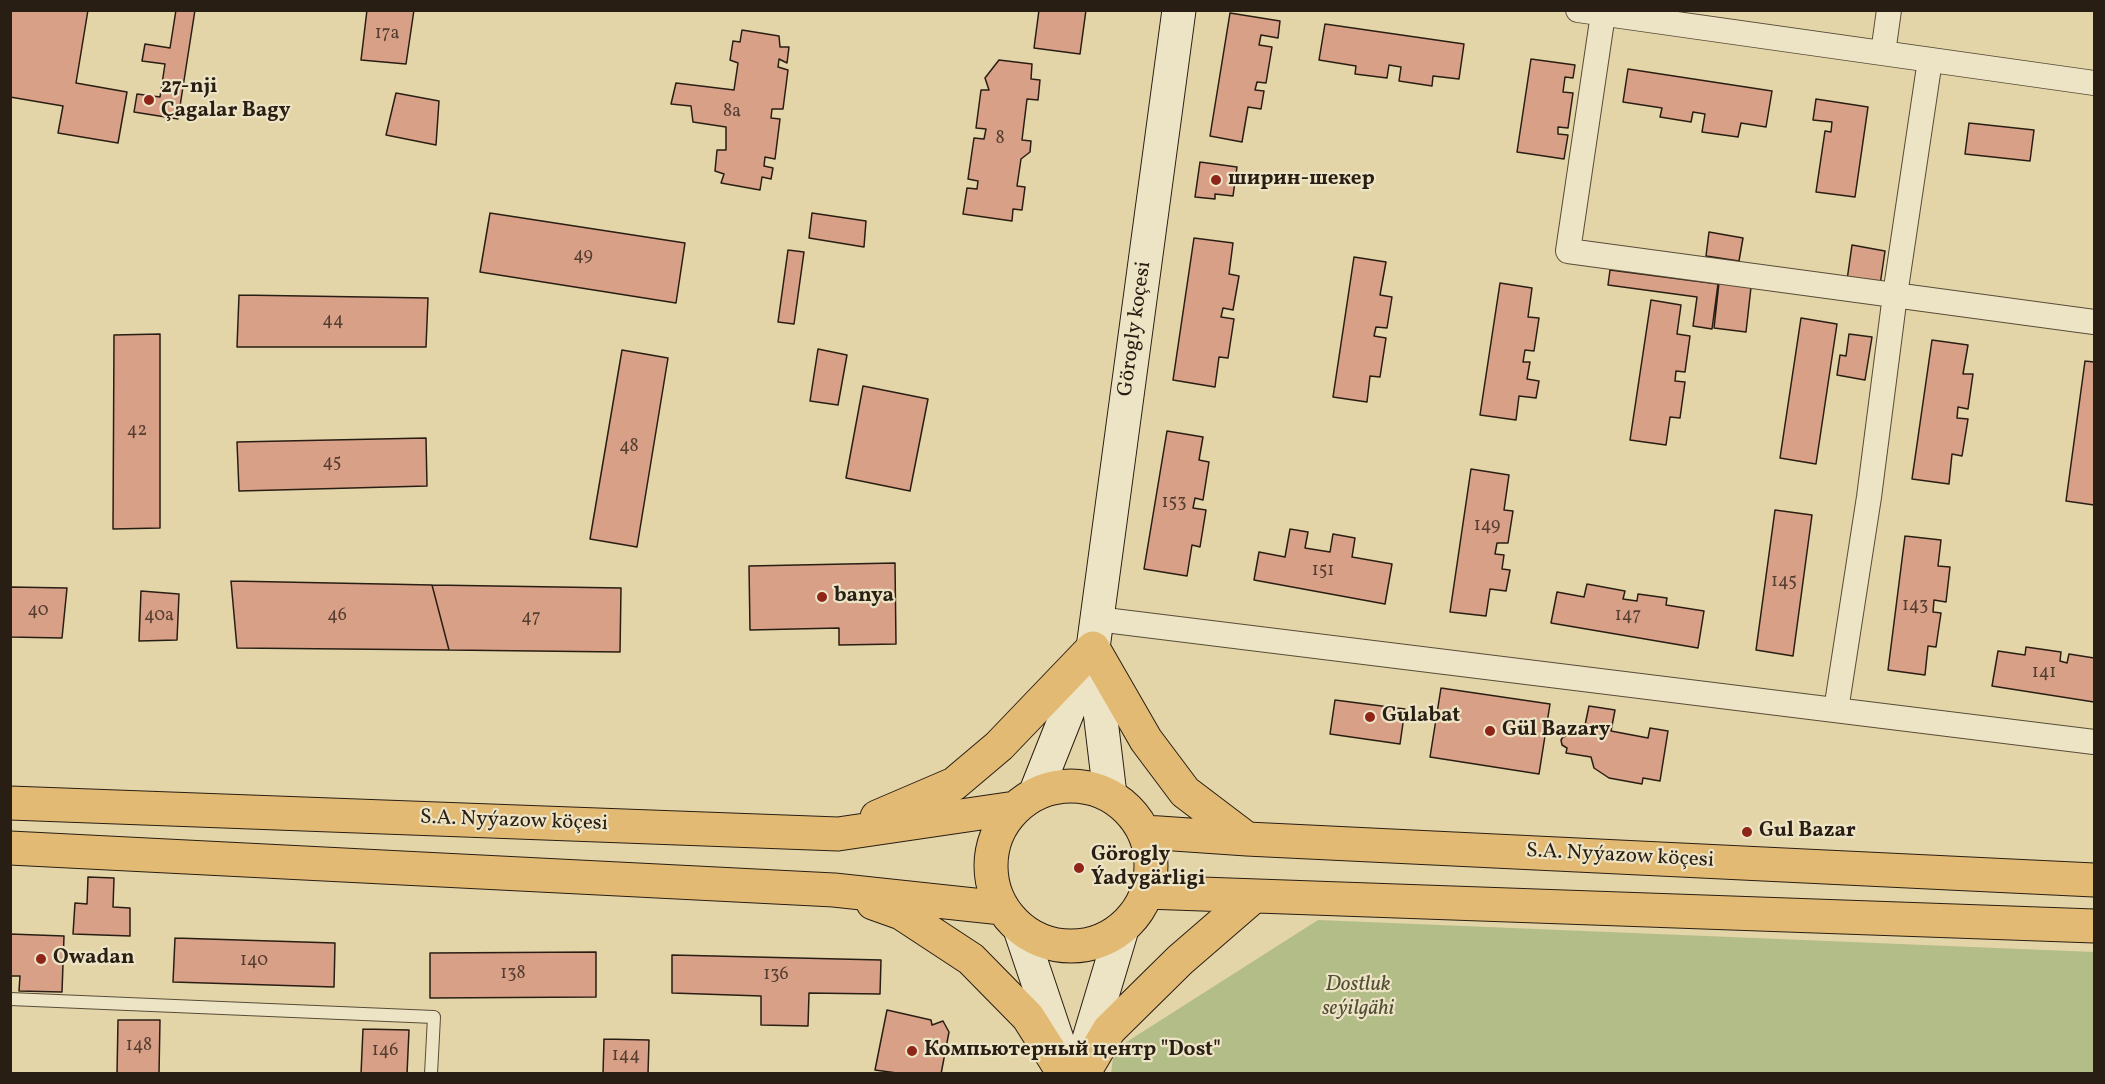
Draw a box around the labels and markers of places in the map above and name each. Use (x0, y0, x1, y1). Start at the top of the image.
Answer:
place label: 27-nji Çagalar Bagy (161, 75, 291, 125)
marker: 27-nji Çagalar Bagy (142, 93, 156, 107)
place label: ширин-шекер (1228, 167, 1375, 193)
marker: ширин-шекер (1209, 173, 1223, 187)
place label: banya (834, 584, 894, 610)
marker: banya (815, 590, 829, 604)
place label: Gulabat (1382, 704, 1460, 730)
marker: Gulabat (1363, 710, 1377, 724)
place label: Gül Bazary (1502, 718, 1611, 744)
marker: Gül Bazary (1483, 724, 1497, 738)
place label: Gul Bazar (1759, 819, 1856, 845)
marker: Gul Bazar (1740, 825, 1754, 839)
place label: Görogly Ýadygärligi (1091, 843, 1205, 893)
marker: Görogly Ýadygärligi (1072, 861, 1086, 875)
place label: Owadan (53, 946, 135, 972)
marker: Owadan (34, 952, 48, 966)
place label: Компьютерный центр "Dost" (924, 1038, 1221, 1064)
marker: Компьютерный центр "Dost" (905, 1044, 919, 1058)

